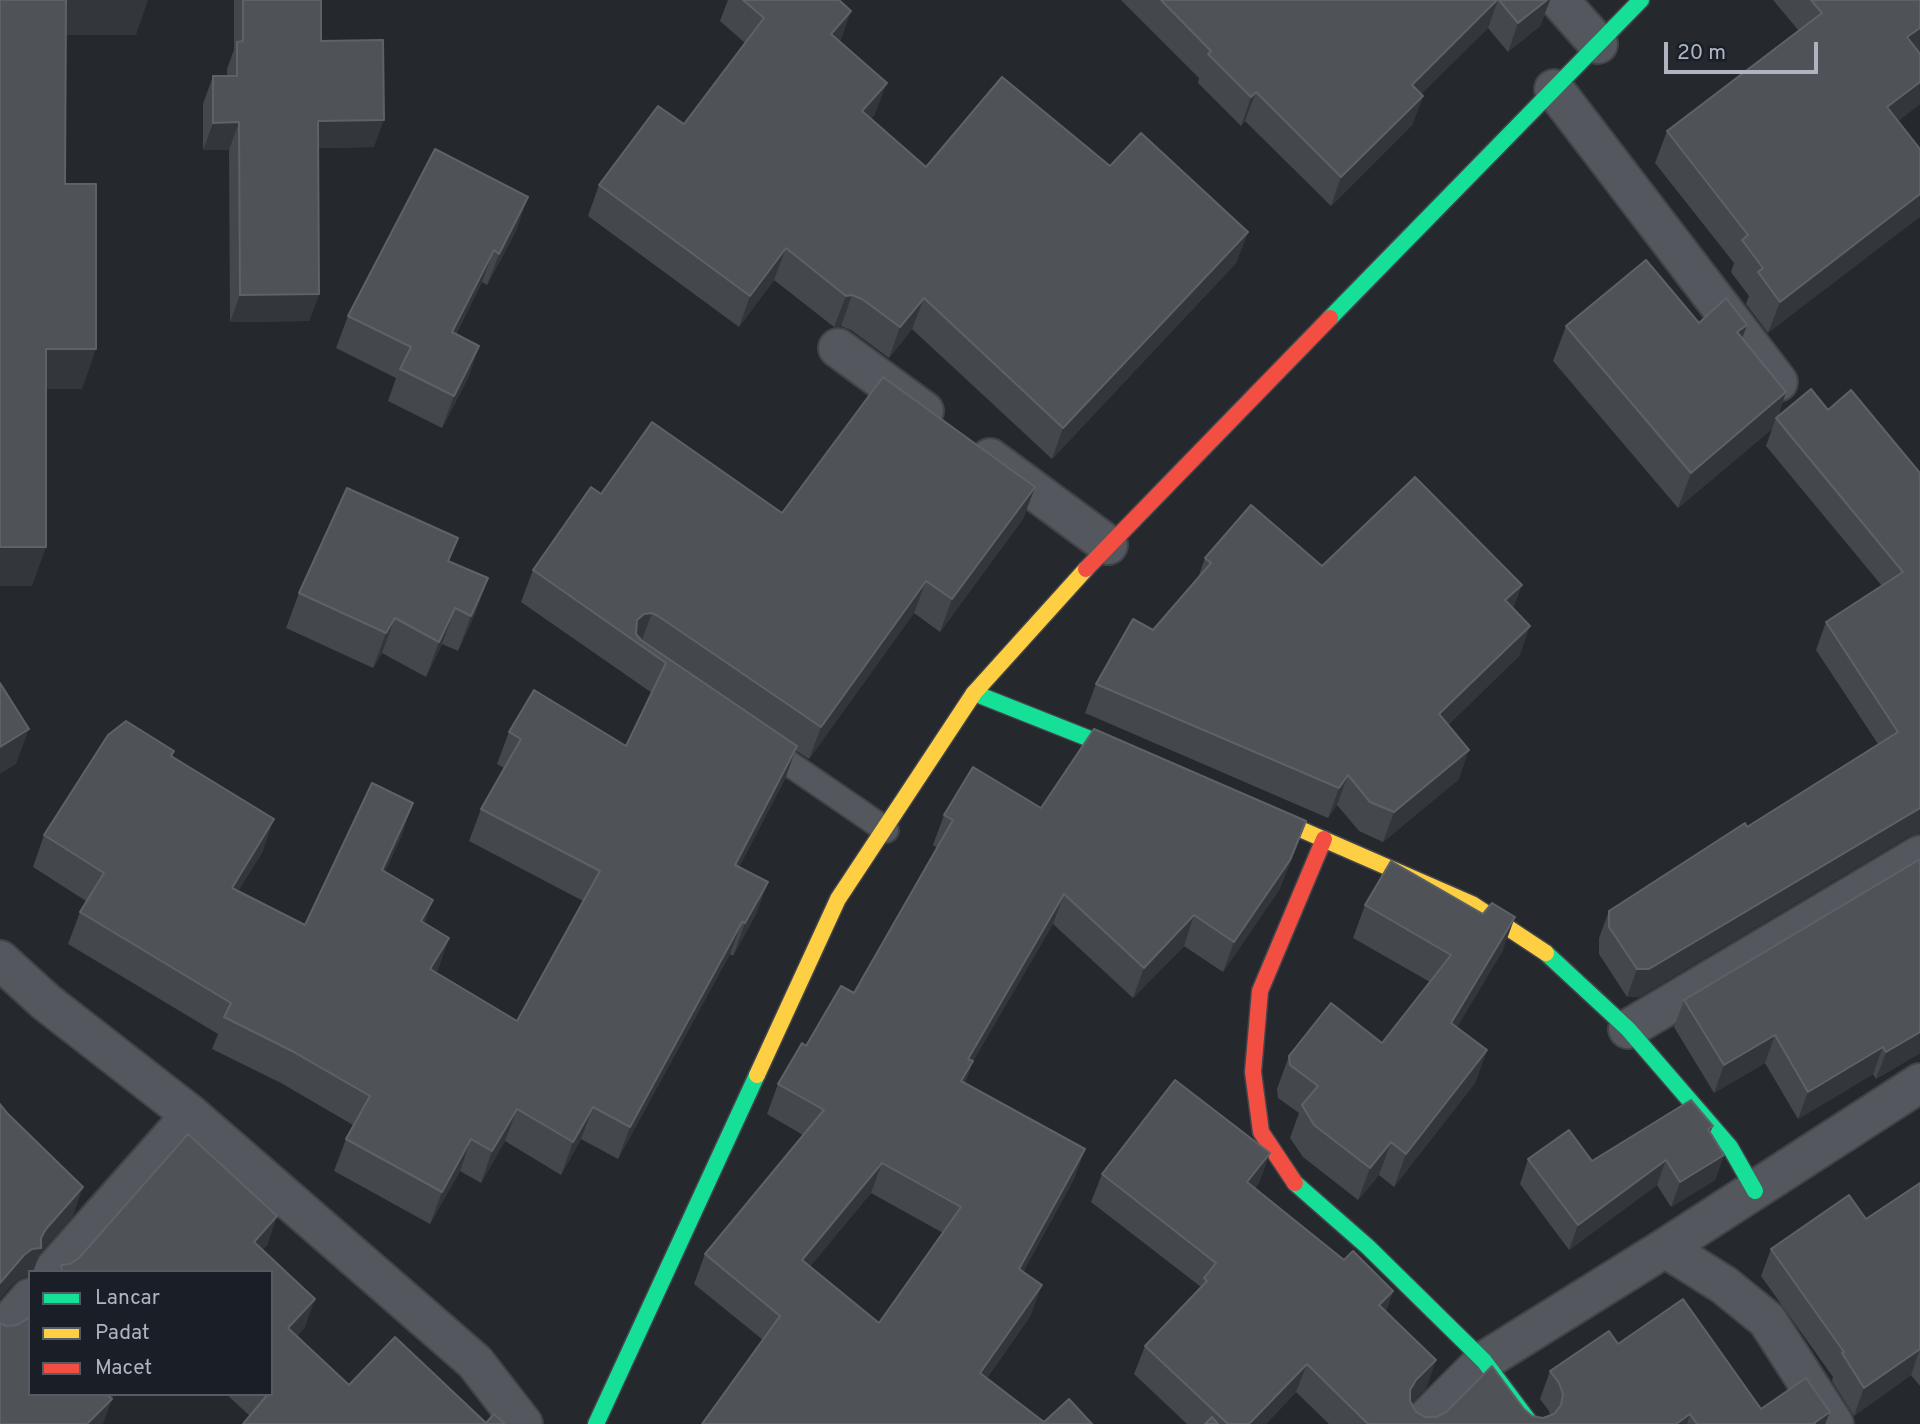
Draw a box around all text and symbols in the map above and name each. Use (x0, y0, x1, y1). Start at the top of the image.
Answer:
scale bar (1668, 28, 1822, 72)
text: 20 m (1677, 40, 1726, 67)
legend (28, 1270, 273, 1396)
text: Lancar (95, 1285, 160, 1312)
text: Padat (95, 1320, 150, 1347)
text: Macet (95, 1355, 152, 1382)

